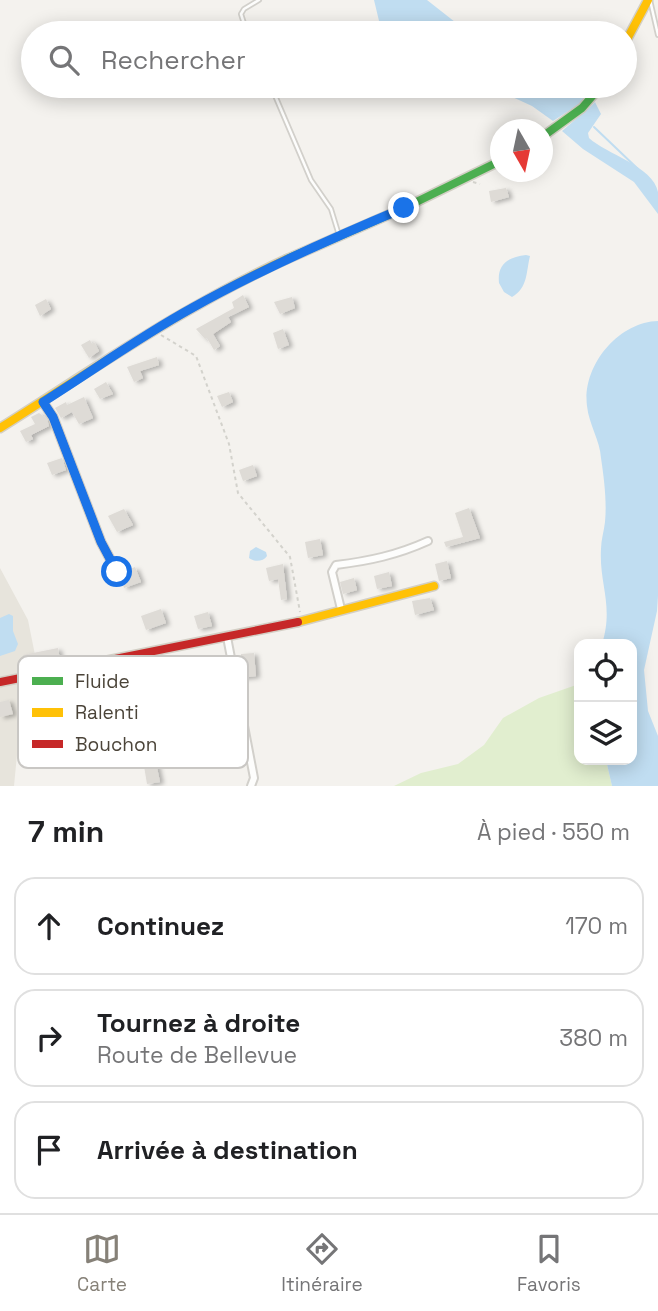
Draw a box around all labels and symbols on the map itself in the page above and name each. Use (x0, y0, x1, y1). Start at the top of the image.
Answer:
north arrow (490, 119, 553, 182)
route end (388, 192, 419, 223)
route start (101, 556, 132, 587)
legend (18, 656, 248, 768)
text: Fluide (75, 669, 130, 694)
text: Ralenti (75, 700, 139, 725)
text: Bouchon (75, 732, 157, 757)

